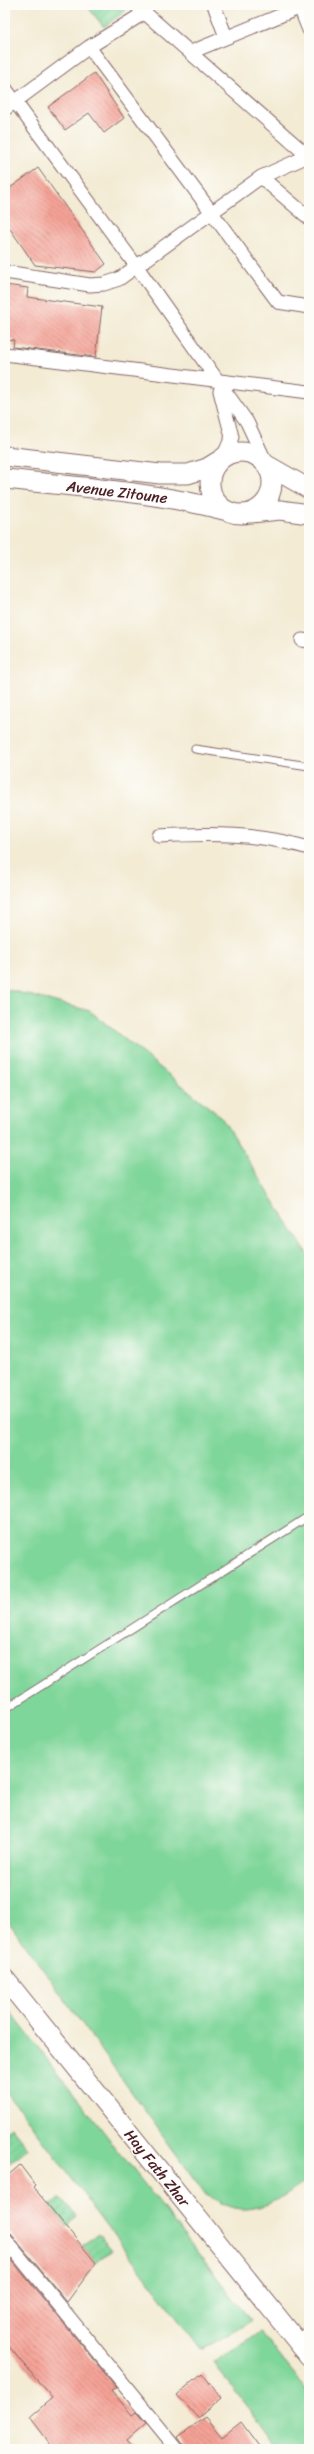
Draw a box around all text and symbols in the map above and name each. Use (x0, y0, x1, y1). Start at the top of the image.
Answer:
street label: Avenue Zitoune (64, 473, 169, 511)
street label: Hay Fath Zhar (117, 2123, 197, 2213)

